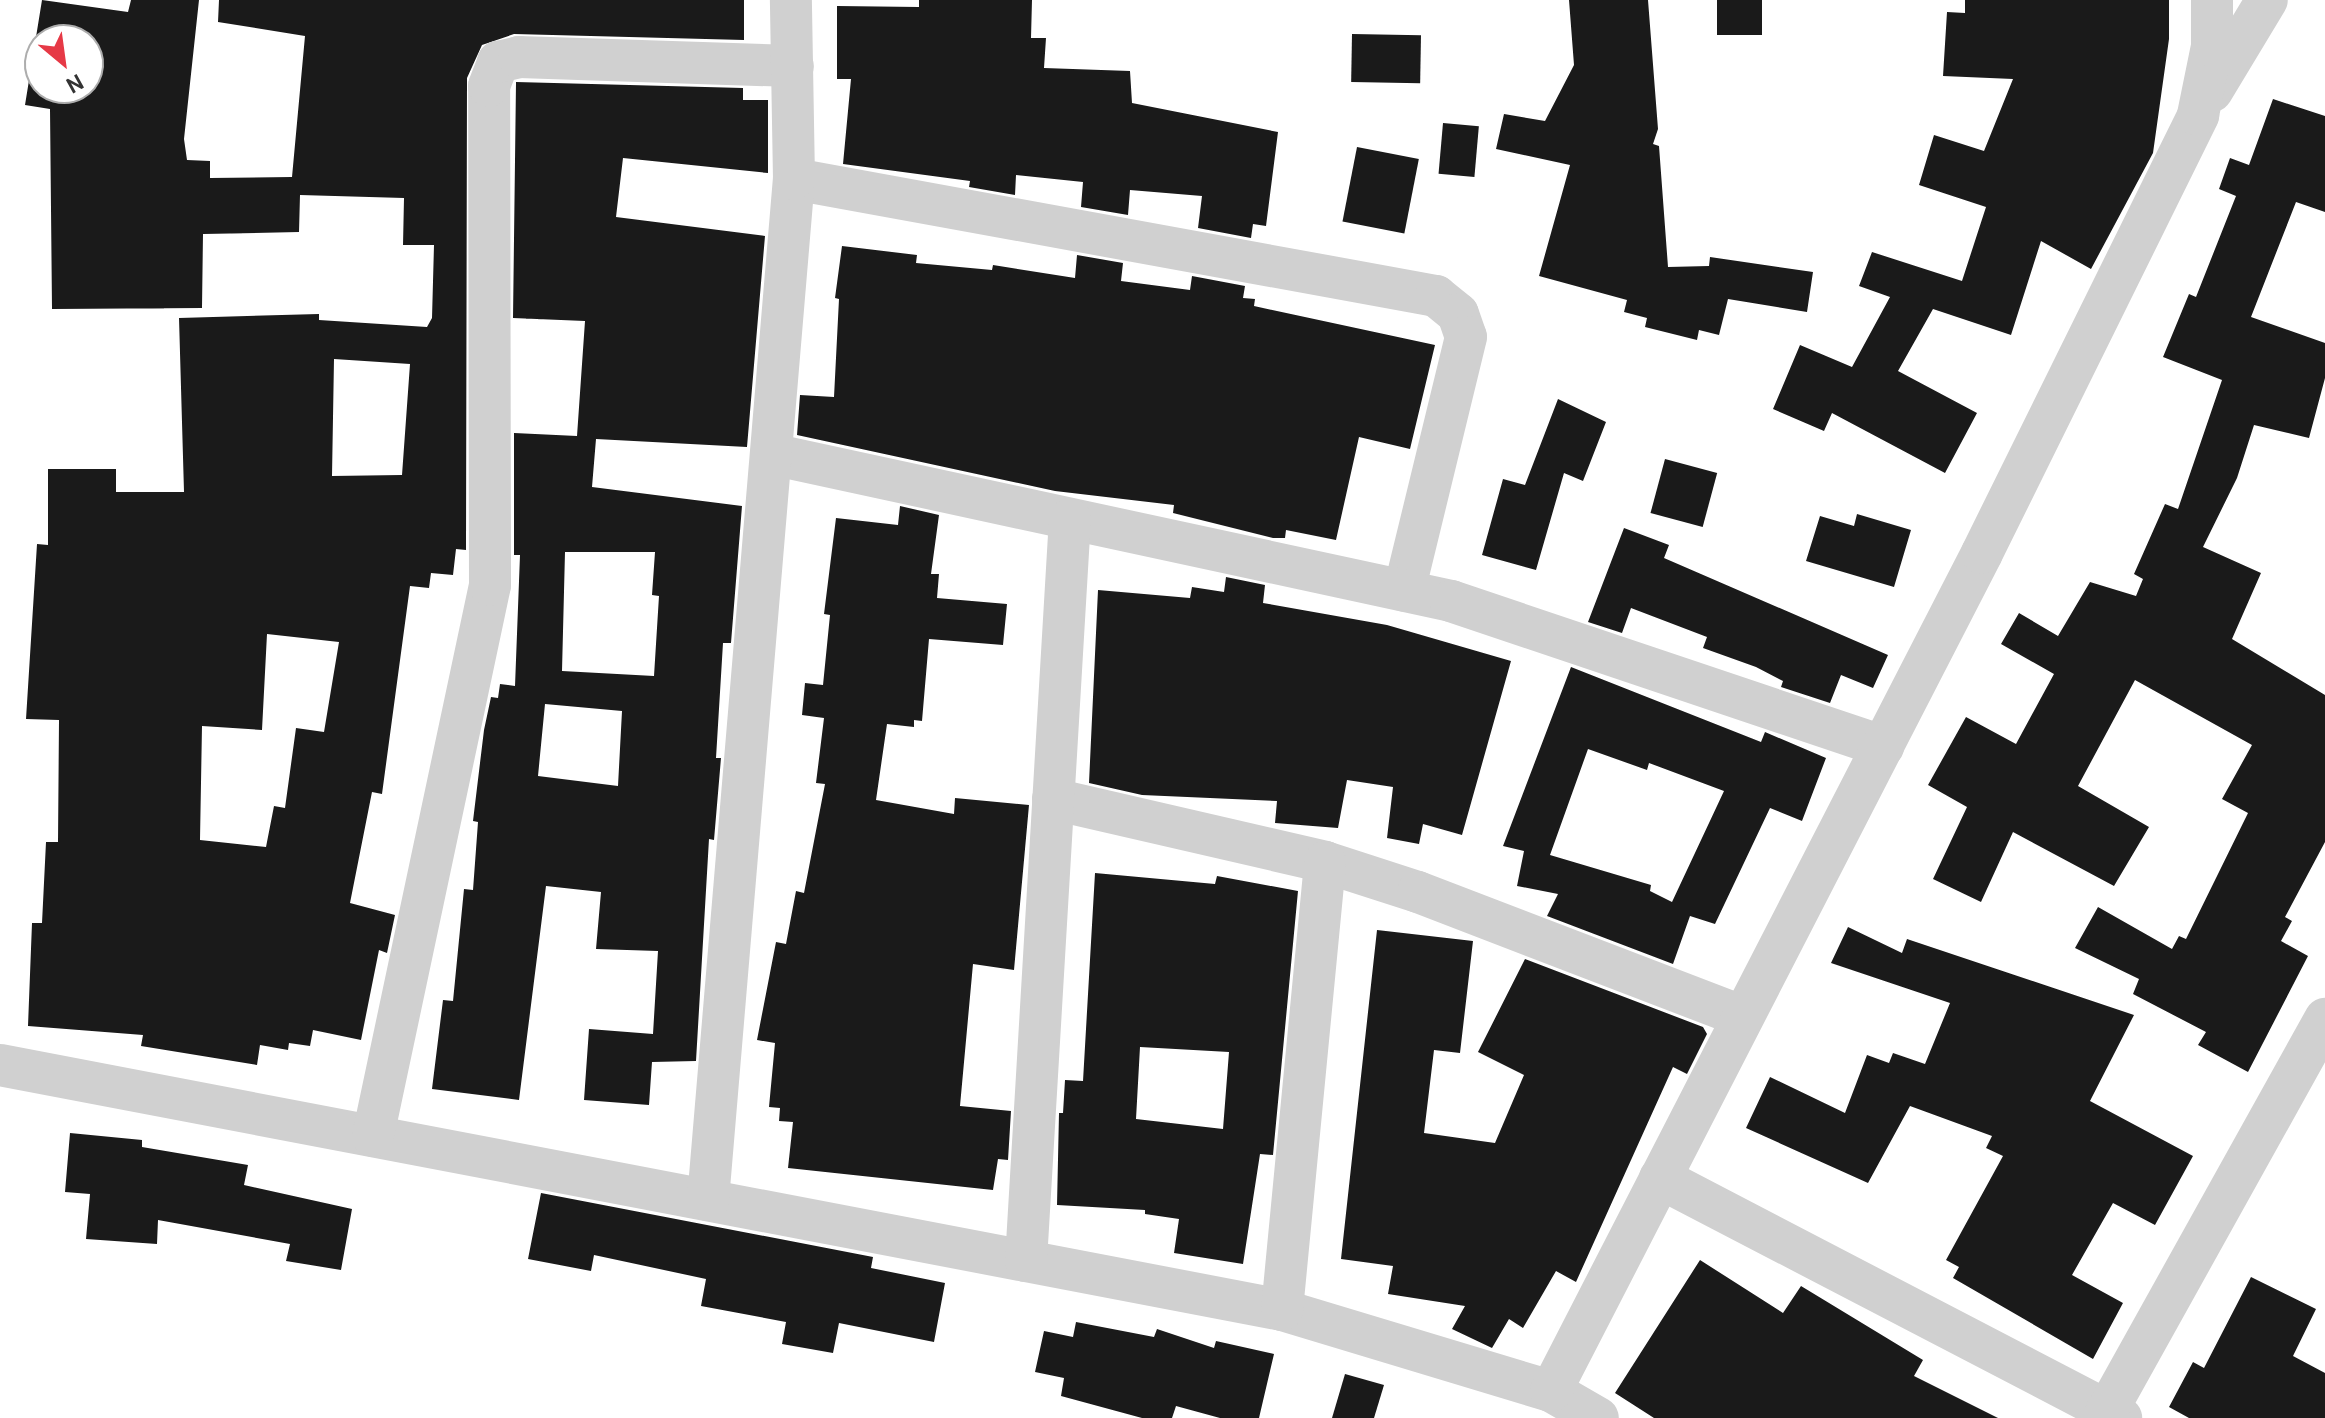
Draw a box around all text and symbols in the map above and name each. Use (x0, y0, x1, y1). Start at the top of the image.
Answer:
north arrow (24, 24, 104, 104)
text: N (62, 68, 88, 99)

